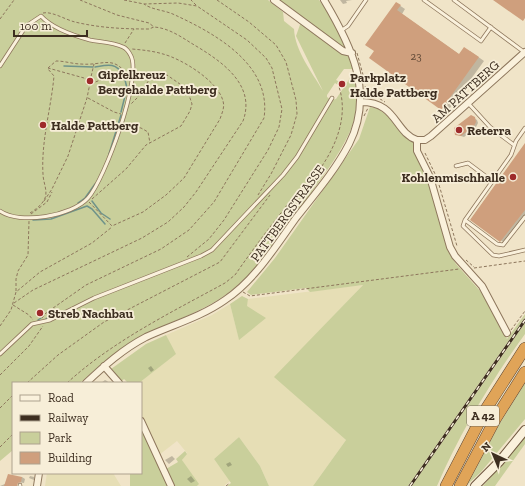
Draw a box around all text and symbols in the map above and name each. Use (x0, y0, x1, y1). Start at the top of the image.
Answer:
scale bar (14, 12, 87, 38)
text: 100 m (20, 19, 52, 33)
house number: 23 (410, 50, 422, 63)
street label: AM PATTBERG (428, 57, 502, 126)
place label: Gipfelkreuz Bergehalde Pattberg (98, 67, 218, 97)
place label: Parkplatz Halde Pattberg (350, 70, 438, 100)
marker: Gipfelkreuz Bergehalde Pattberg (85, 76, 95, 86)
marker: Parkplatz Halde Pattberg (337, 79, 347, 89)
place label: Halde Pattberg (51, 118, 139, 133)
marker: Halde Pattberg (38, 120, 48, 130)
place label: Reterra (467, 123, 511, 138)
marker: Reterra (454, 125, 464, 135)
street label: PATTBERGSTRASSE (247, 162, 328, 265)
place label: Kohlenmischhalle (402, 170, 506, 185)
marker: Kohlenmischhalle (508, 172, 518, 182)
place label: Streb Nachbau (48, 306, 134, 321)
marker: Streb Nachbau (35, 308, 45, 318)
legend (12, 382, 142, 474)
text: Road (48, 391, 74, 405)
road number: A 42 (467, 406, 499, 426)
text: Railway (48, 411, 89, 425)
text: Park (48, 431, 73, 445)
north arrow (473, 434, 513, 474)
text: N (479, 439, 494, 455)
text: Building (48, 451, 92, 465)

